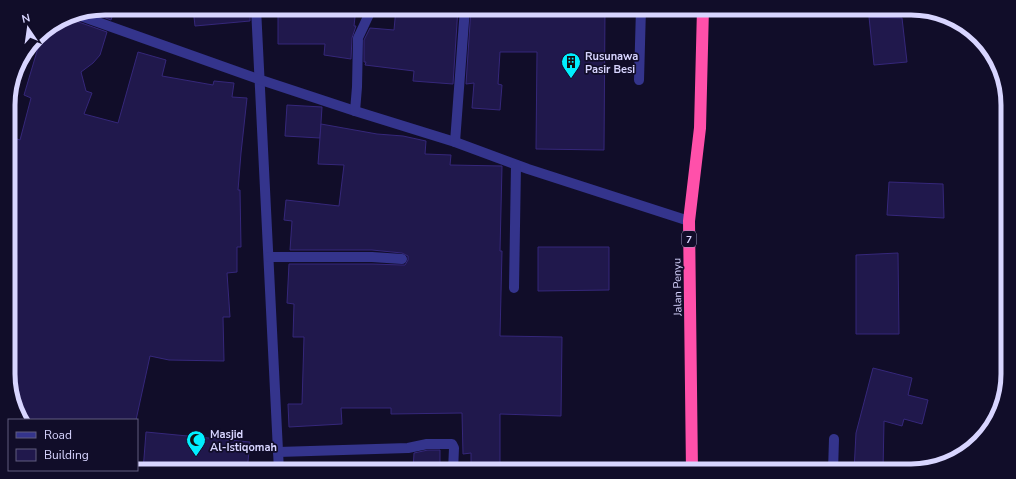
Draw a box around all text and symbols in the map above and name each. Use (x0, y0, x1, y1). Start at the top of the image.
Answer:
north arrow (8, 8, 48, 48)
text: N (20, 11, 32, 27)
place label: Rusunawa Pasir Besi (585, 49, 638, 77)
building icon: Rusunawa Pasir Besi (560, 51, 582, 79)
road number: 7 (682, 231, 696, 247)
street label: Jalan Penyu (669, 258, 686, 317)
legend (8, 419, 138, 471)
text: Road (44, 427, 72, 443)
place label: Masjid Al-Istiqomah (210, 427, 277, 455)
mosque icon: Masjid Al-Istiqomah (185, 429, 207, 457)
text: Building (44, 447, 89, 463)

